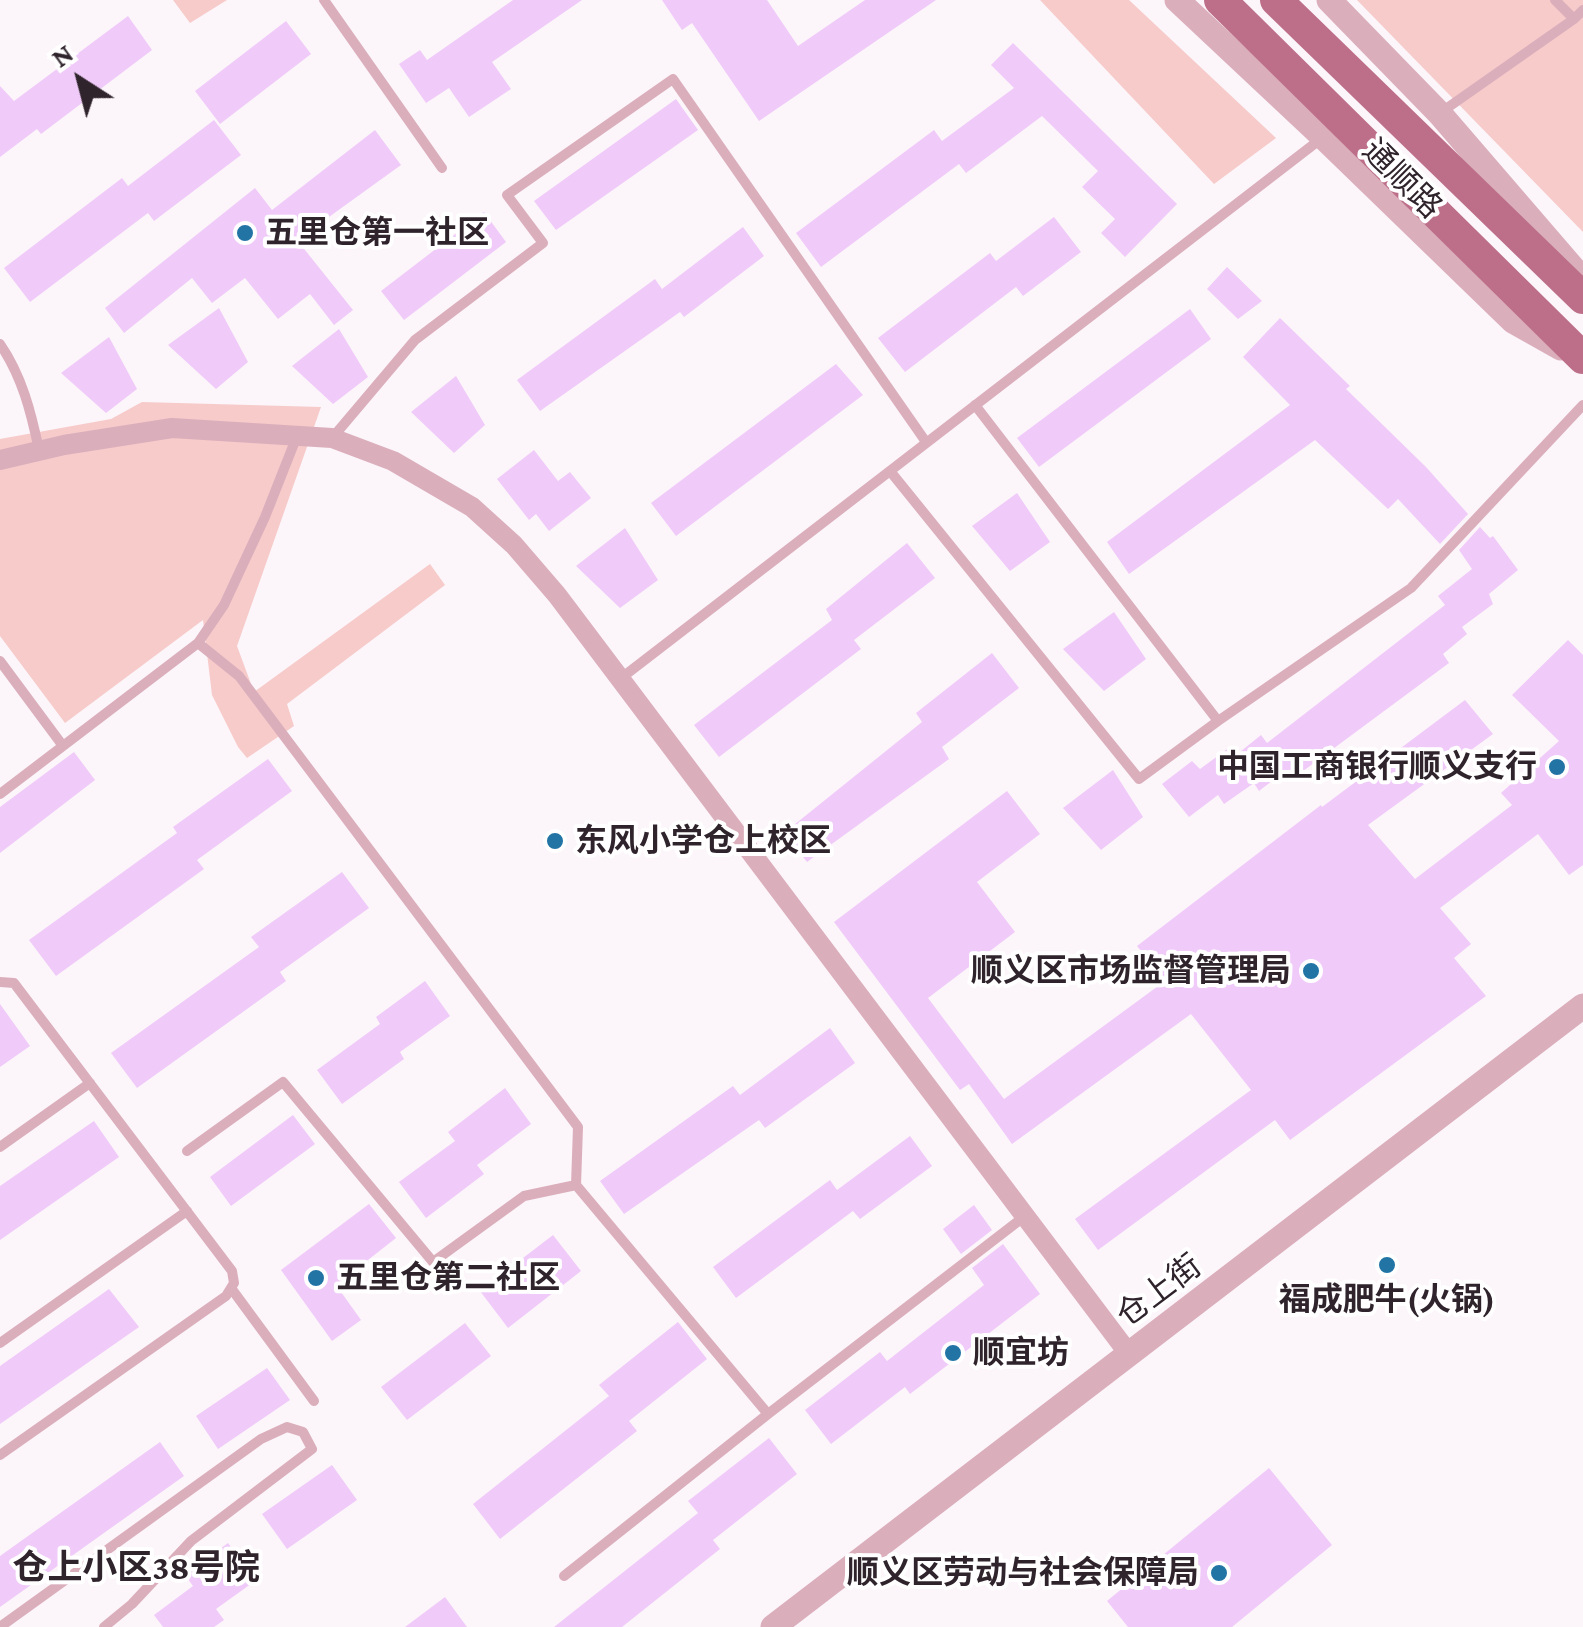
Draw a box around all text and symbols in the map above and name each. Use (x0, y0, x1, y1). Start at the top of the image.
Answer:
north arrow (30, 30, 130, 130)
text: N (45, 37, 79, 73)
street label: 通顺路 (1354, 131, 1450, 227)
place label: 五里仓第一社区 (265, 214, 489, 252)
marker: 五里仓第一社区 (234, 222, 256, 244)
place label: 中国工商银行顺义支行 (1217, 748, 1537, 786)
marker: 中国工商银行顺义支行 (1546, 756, 1568, 778)
place label: 东风小学仓上校区 (575, 822, 831, 860)
marker: 东风小学仓上校区 (544, 830, 566, 852)
place label: 顺义区市场监督管理局 (971, 952, 1291, 990)
marker: 顺义区市场监督管理局 (1300, 960, 1322, 982)
street label: 仓上街 (1109, 1247, 1209, 1335)
marker: 福成肥牛(火锅) (1376, 1254, 1398, 1276)
place label: 五里仓第二社区 (336, 1259, 560, 1297)
marker: 五里仓第二社区 (305, 1267, 327, 1289)
place label: 福成肥牛(火锅) (1279, 1281, 1495, 1319)
place label: 顺宜坊 (973, 1334, 1069, 1372)
marker: 顺宜坊 (942, 1342, 964, 1364)
district label: 仓上小区38号院 (12, 1547, 260, 1589)
place label: 顺义区劳动与社会保障局 (847, 1554, 1199, 1592)
marker: 顺义区劳动与社会保障局 (1208, 1562, 1230, 1584)

